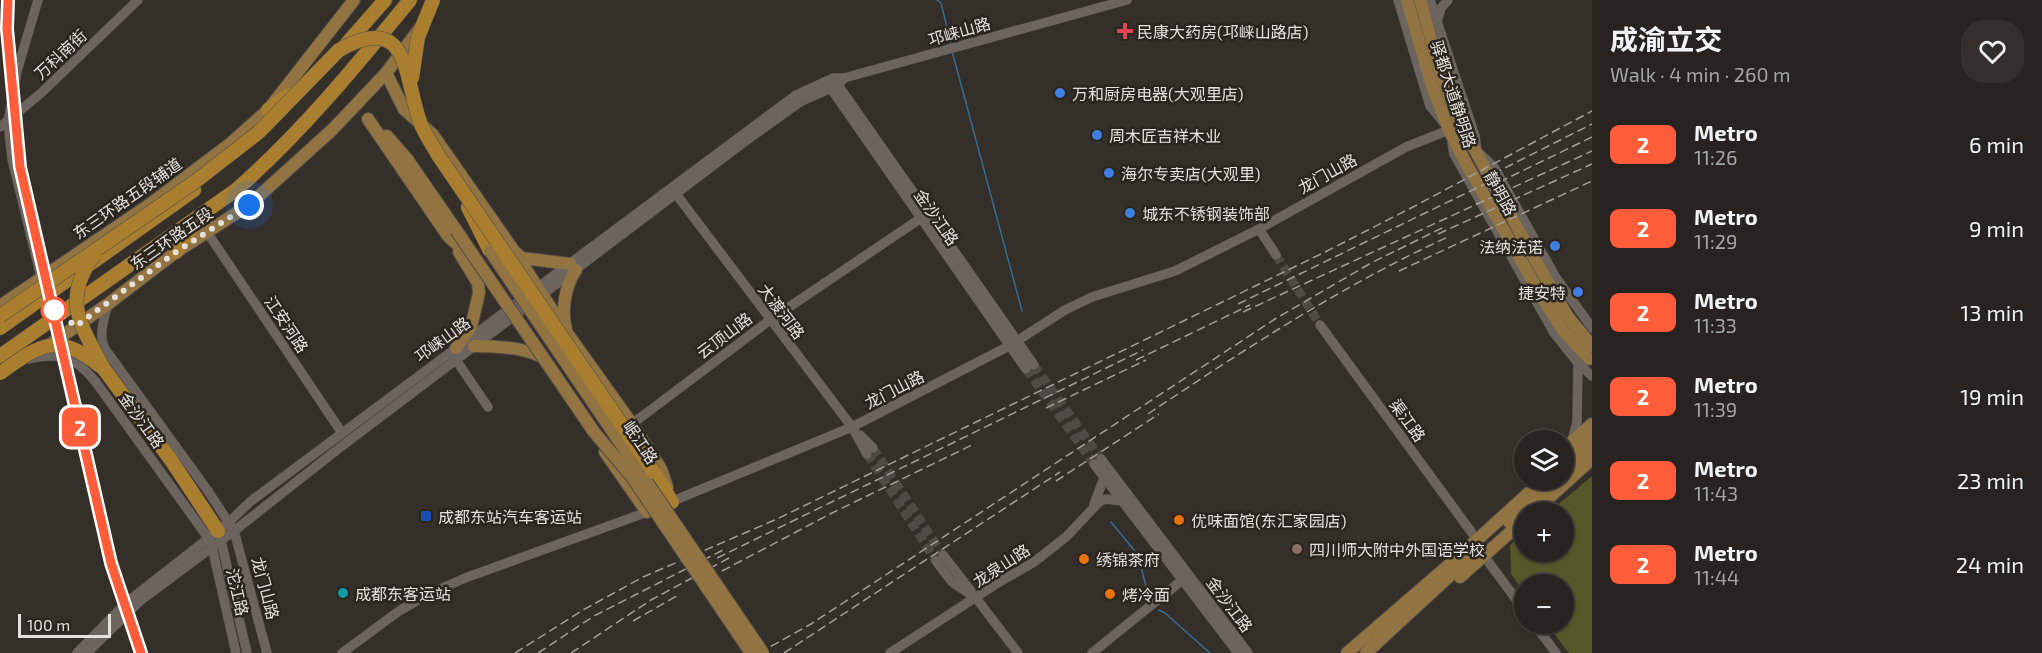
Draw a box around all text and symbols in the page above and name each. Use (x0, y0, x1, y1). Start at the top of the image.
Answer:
street label: 邛崃山路 (926, 13, 992, 49)
button: heart (1961, 20, 2024, 83)
place label: 民康大药房(邛崃山路店) (1137, 22, 1309, 41)
text: 成渝立交 (1610, 22, 1722, 56)
marker: 民康大药房(邛崃山路店) (1118, 24, 1132, 38)
street label: 万科南街 (30, 25, 90, 83)
street label: 驿都大道静明路 (1428, 38, 1480, 150)
text: Walk · 4 min · 260 m (1610, 62, 1790, 86)
place label: 万和厨房电器(大观里店) (1072, 84, 1244, 103)
marker: 万和厨房电器(大观里店) (1053, 86, 1067, 100)
text: Metro (1694, 119, 1758, 145)
place label: 周木匠吉祥木业 (1109, 126, 1221, 145)
marker: 周木匠吉祥木业 (1090, 128, 1104, 142)
text: 6 min (1969, 131, 2024, 157)
text: 2 (1637, 132, 1649, 157)
text: 11:26 (1694, 145, 1737, 169)
street label: 龙门山路 (1294, 149, 1360, 197)
street label: 东三环路五段辅道 (69, 153, 185, 243)
place label: 海尔专卖店(大观里) (1121, 164, 1261, 183)
marker: 海尔专卖店(大观里) (1102, 166, 1116, 180)
street label: 静明路 (1481, 167, 1521, 219)
street label: 金沙江路 (911, 185, 963, 249)
your location (234, 190, 264, 220)
street label: 东三环路五段 (126, 203, 216, 273)
text: Metro (1694, 203, 1758, 229)
place label: 城东不锈钢装饰部 (1142, 204, 1270, 223)
marker: 城东不锈钢装饰部 (1123, 206, 1137, 220)
text: 9 min (1969, 215, 2024, 241)
text: 2 (1637, 216, 1649, 241)
text: 11:29 (1694, 229, 1737, 253)
place label: 法纳法诺 (1479, 237, 1543, 256)
marker: 法纳法诺 (1548, 239, 1562, 253)
street label: 大渡河路 (755, 280, 809, 342)
place label: 捷安特 (1518, 283, 1566, 302)
marker: 捷安特 (1571, 285, 1585, 299)
text: Metro (1694, 287, 1758, 313)
street label: 江安河路 (261, 292, 313, 356)
unlabelled marker (41, 297, 67, 323)
text: 13 min (1961, 299, 2024, 325)
text: 2 (1637, 300, 1649, 325)
street label: 云顶山路 (693, 308, 755, 362)
street label: 邛崃山路 (411, 313, 473, 365)
text: 11:33 (1694, 313, 1737, 337)
street label: 龙门山路 (861, 366, 927, 412)
text: Metro (1694, 371, 1758, 397)
text: 19 min (1960, 383, 2024, 409)
text: 2 (1637, 384, 1649, 409)
street label: 金沙江路 (116, 389, 168, 451)
street label: 渠江路 (1386, 395, 1430, 445)
text: 11:39 (1694, 397, 1737, 421)
line badge: 2 (60, 408, 100, 446)
text: 2 (74, 415, 86, 440)
street label: 岷江路 (620, 417, 662, 467)
map controls (1514, 430, 1574, 634)
button: layers (1514, 430, 1574, 490)
text: Metro (1694, 455, 1758, 481)
text: 23 min (1957, 467, 2024, 493)
text: 2 (1637, 468, 1649, 493)
text: 11:43 (1694, 481, 1738, 505)
button: + (1514, 502, 1574, 562)
place label: 成都东站汽车客运站 (438, 507, 582, 526)
marker: 成都东站汽车客运站 (419, 509, 433, 523)
place label: 优味面馆(东汇家园店) (1191, 511, 1347, 530)
marker: 优味面馆(东汇家园店) (1172, 513, 1186, 527)
text: Metro (1694, 539, 1758, 565)
street label: 龙泉山路 (969, 540, 1033, 590)
place label: 四川师大附中外国语学校 (1309, 540, 1485, 559)
marker: 四川师大附中外国语学校 (1290, 542, 1304, 556)
place label: 绣锦茶府 (1096, 550, 1160, 569)
text: 24 min (1956, 551, 2024, 577)
marker: 绣锦茶府 (1077, 552, 1091, 566)
text: 2 (1637, 552, 1649, 577)
street label: 龙门山路 (249, 555, 283, 621)
text: 11:44 (1694, 565, 1739, 589)
street label: 沱江路 (223, 566, 253, 618)
street label: 金沙江路 (1203, 573, 1257, 635)
button: − (1514, 574, 1574, 634)
place label: 成都东客运站 (355, 584, 451, 603)
place label: 烤冷面 (1122, 585, 1170, 604)
marker: 成都东客运站 (336, 586, 350, 600)
marker: 烤冷面 (1103, 587, 1117, 601)
scale bar (18, 611, 111, 638)
text: 100 m (27, 615, 70, 634)

